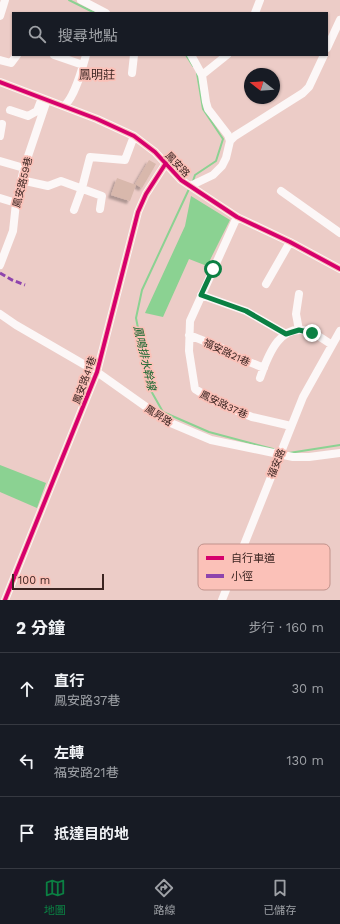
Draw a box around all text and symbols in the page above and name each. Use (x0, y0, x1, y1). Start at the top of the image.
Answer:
search box (12, 12, 328, 56)
icon: search (26, 23, 48, 45)
text: 搜尋地點 (58, 27, 118, 45)
district label: 鳳明莊 (79, 68, 115, 82)
north arrow (244, 68, 280, 104)
street label: 鳳安路 (163, 150, 192, 179)
street label: 鳳安路59巷 (11, 156, 34, 209)
route start (204, 260, 222, 278)
water label: 鳳鳴排水幹線 (131, 324, 159, 394)
route end (303, 324, 321, 342)
street label: 福安路21巷 (202, 337, 252, 368)
street label: 鳳安路41巷 (71, 355, 98, 405)
street label: 鳳安路37巷 (198, 389, 249, 420)
street label: 鳳昇路 (143, 403, 174, 428)
street label: 福安路 (266, 447, 287, 479)
legend (198, 544, 330, 590)
text: 自行車道 (231, 552, 275, 565)
text: 小徑 (231, 570, 253, 583)
scale bar (12, 572, 104, 591)
text: 100 m (18, 574, 50, 587)
text: 2 分鐘 (16, 618, 65, 638)
text: 步行 · 160 m (249, 620, 324, 635)
text: 直行 (54, 672, 84, 690)
icon: ahead (16, 678, 38, 700)
text: 30 m (292, 681, 324, 696)
text: 鳳安路37巷 (54, 693, 120, 708)
text: 左轉 (54, 744, 84, 762)
icon: left (16, 750, 38, 772)
text: 130 m (286, 753, 324, 768)
text: 福安路21巷 (54, 765, 119, 780)
icon: arrive (16, 822, 38, 844)
text: 抵達目的地 (54, 825, 129, 843)
tab: 地圖 (44, 877, 66, 917)
tab: 路線 (153, 877, 175, 917)
tab: 已儲存 (263, 877, 296, 917)

